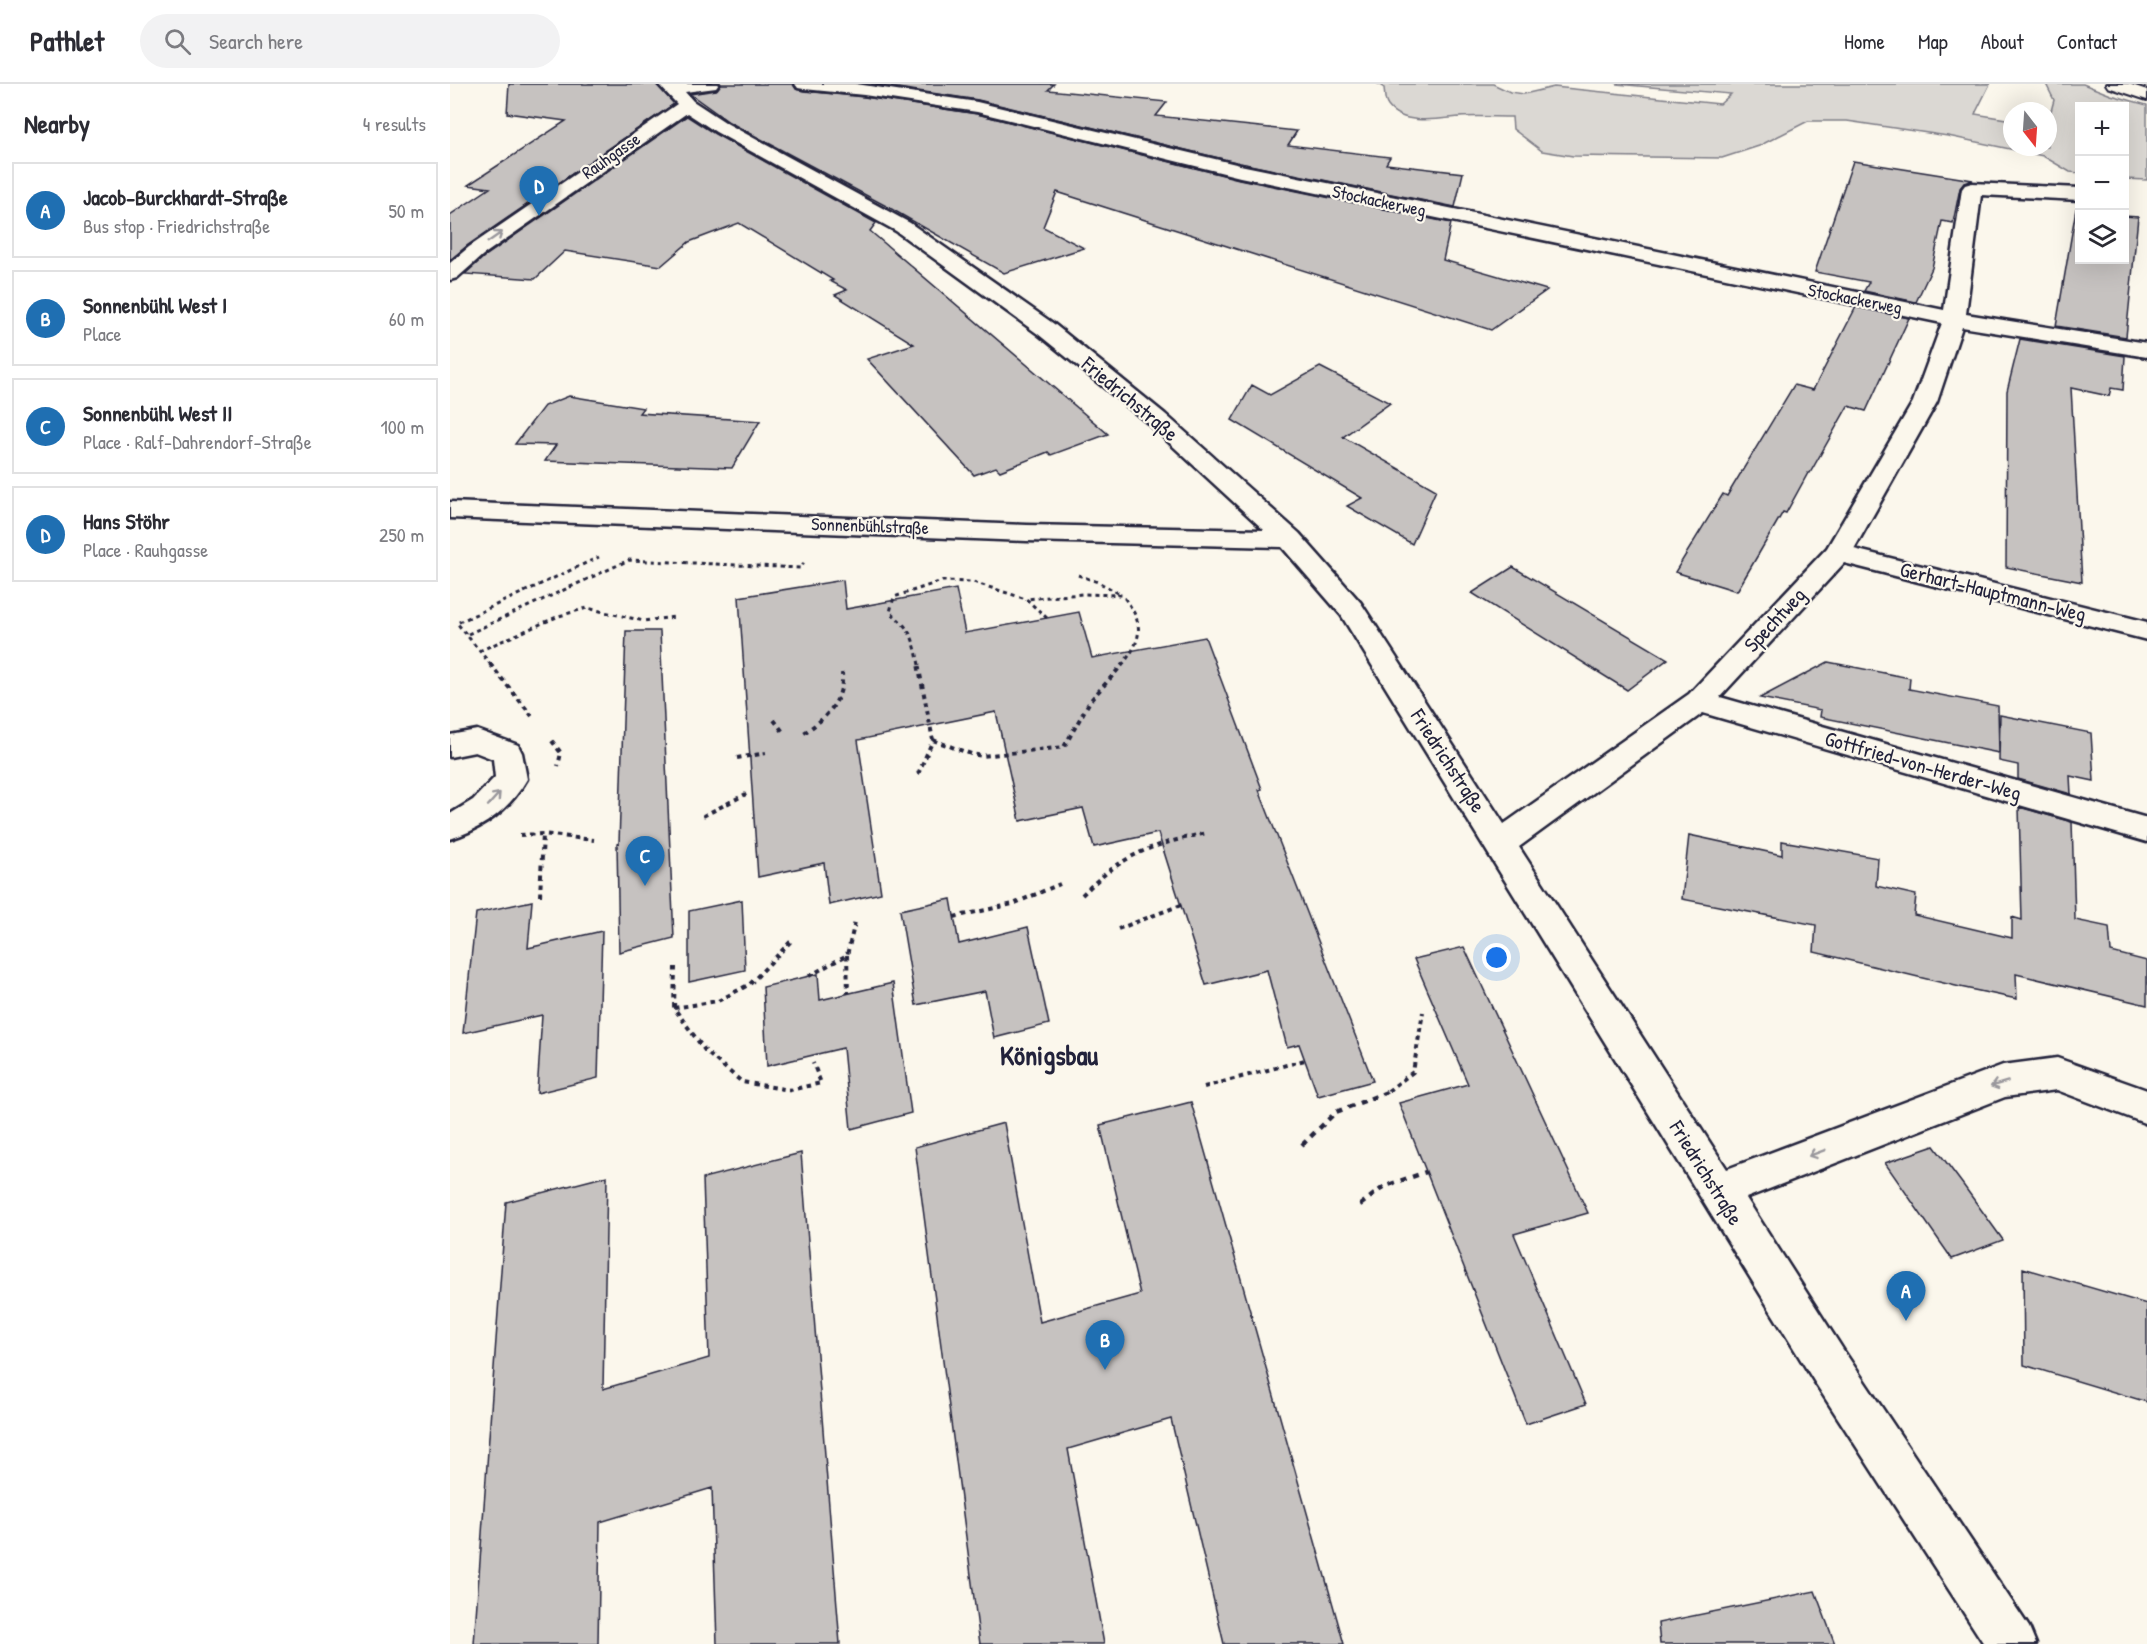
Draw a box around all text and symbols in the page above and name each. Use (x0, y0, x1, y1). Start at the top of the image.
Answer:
search box (140, 14, 560, 68)
text: Pathlet (30, 22, 104, 60)
icon: search (161, 25, 194, 58)
text: Search here (209, 26, 303, 56)
text: Home (1844, 27, 1885, 56)
text: Map (1918, 27, 1948, 56)
text: About (1981, 27, 2024, 56)
text: Contact (2057, 27, 2117, 56)
north arrow (2003, 102, 2057, 156)
map controls (2075, 102, 2129, 264)
button: + (2075, 102, 2129, 156)
text: Nearby (24, 106, 90, 141)
text: 4 results (363, 110, 426, 137)
street label: Rauhgasse (576, 126, 645, 185)
button: − (2075, 156, 2129, 210)
pin: D (520, 166, 559, 216)
street label: Stockackerweg (1330, 178, 1428, 223)
text: Jacob-Burckhardt-Straße (83, 182, 288, 212)
text: A (41, 197, 50, 224)
text: 50 m (388, 197, 424, 224)
button: layers (2075, 210, 2129, 264)
text: Bus stop · Friedrichstraße (83, 212, 270, 239)
one-way arrow (487, 231, 503, 243)
street label: Stockackerweg (1806, 277, 1904, 320)
text: Sonnenbühl West I (83, 290, 227, 320)
text: B (40, 305, 51, 332)
text: 60 m (389, 305, 424, 332)
text: Place (83, 320, 122, 347)
street label: Friedrichstraße (1075, 349, 1185, 448)
text: Sonnenbühl West II (83, 398, 232, 428)
text: C (40, 413, 51, 440)
text: 100 m (381, 413, 424, 440)
text: Place · Ralf-Dahrendorf-Straße (83, 428, 312, 455)
text: Hans Stöhr (83, 506, 170, 536)
street label: Sonnenbühlstraße (811, 511, 929, 540)
text: D (41, 521, 50, 548)
text: 250 m (379, 521, 424, 548)
text: Place · Rauhgasse (83, 536, 208, 563)
street label: Gerhart-Hauptmann-Weg (1897, 554, 2089, 629)
street label: Spechtweg (1737, 581, 1812, 658)
street label: Friedrichstraße (1404, 702, 1493, 818)
street label: Gottfried-von-Herder-Weg (1821, 724, 2025, 807)
one-way arrow (487, 792, 501, 807)
pin: C (626, 836, 664, 886)
your location (1482, 943, 1511, 972)
district label: Königsbau (1000, 1037, 1098, 1075)
one-way arrow (1990, 1079, 2009, 1090)
street label: Friedrichstraße (1662, 1114, 1750, 1230)
one-way arrow (1808, 1148, 1827, 1159)
pin: A (1886, 1272, 1926, 1321)
pin: B (1086, 1320, 1124, 1370)

